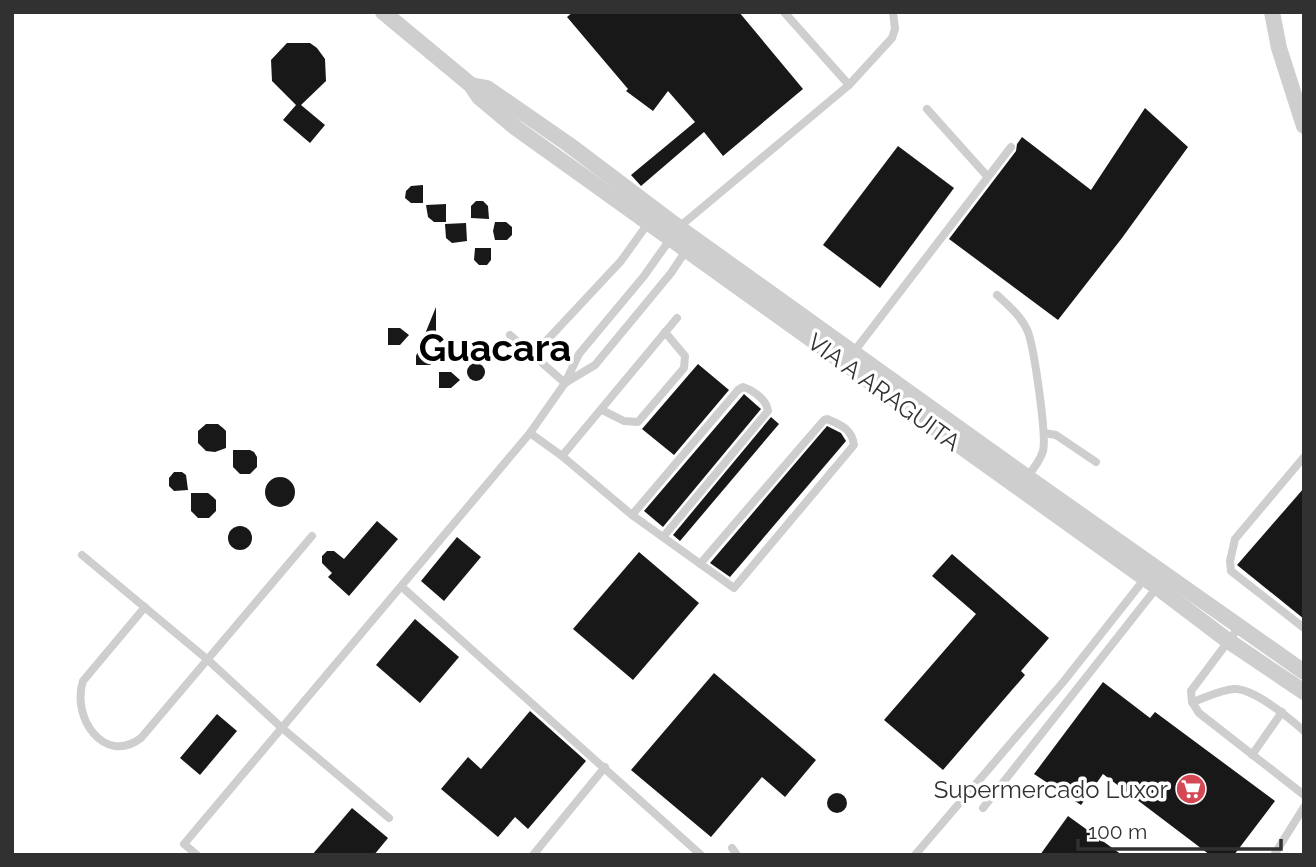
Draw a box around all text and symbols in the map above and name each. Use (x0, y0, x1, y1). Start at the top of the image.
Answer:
district label: Guacara (419, 325, 571, 370)
street label: VIA A ARAGUITA (802, 327, 966, 457)
supermarket icon: Supermercado Luxor (1174, 772, 1208, 806)
place label: Supermercado Luxor (934, 775, 1169, 804)
scale bar (1078, 808, 1281, 852)
text: 100 m (1088, 819, 1147, 844)

